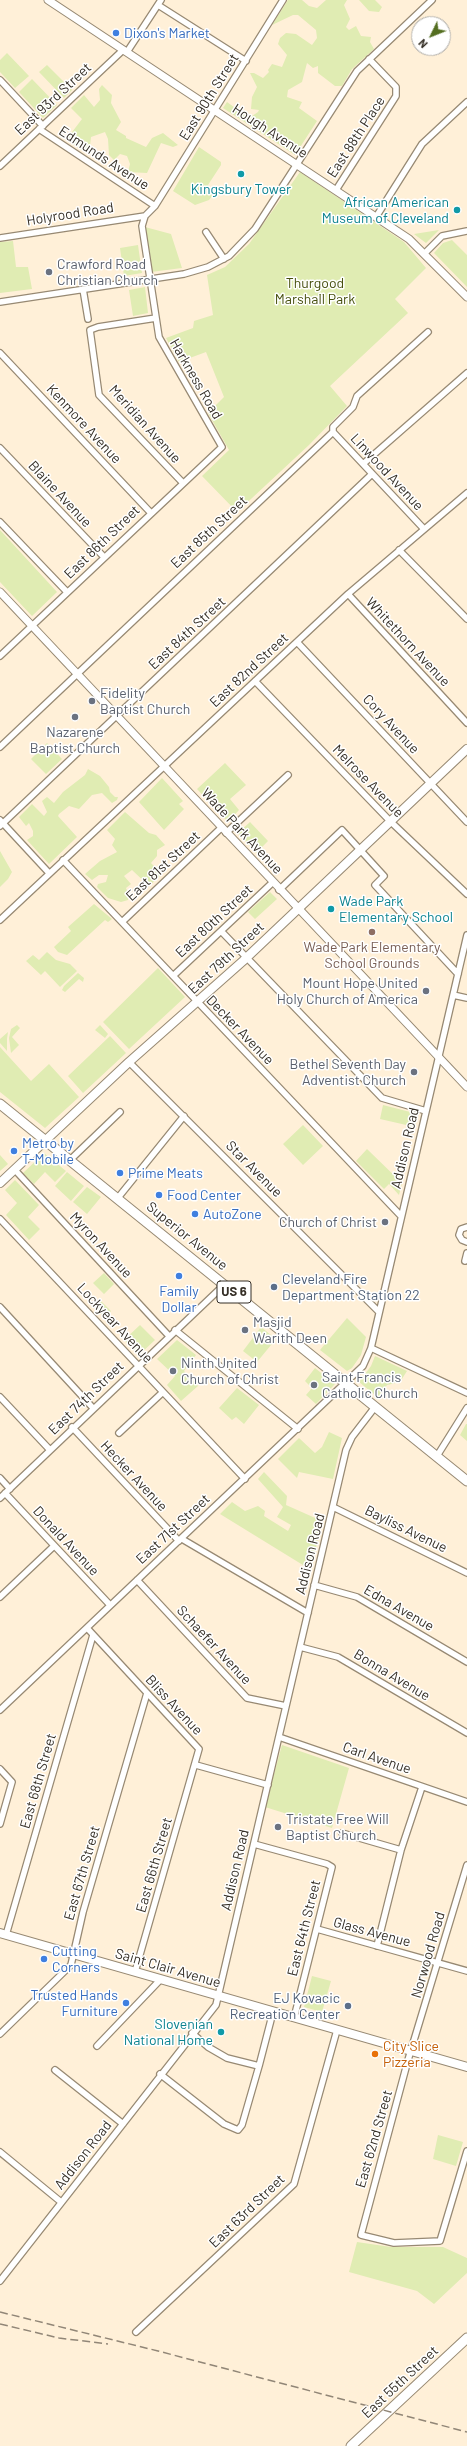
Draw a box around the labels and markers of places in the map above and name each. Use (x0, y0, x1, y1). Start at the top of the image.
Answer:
place label: Dixon's Market (124, 25, 210, 41)
marker: Dixon's Market (111, 28, 121, 38)
marker: Kingsbury Tower (236, 169, 246, 179)
place label: Kingsbury Tower (191, 181, 291, 197)
place label: African American Museum of Cleveland (322, 194, 449, 226)
marker: African American Museum of Cleveland (452, 205, 462, 215)
place label: Crawford Road Christian Church (57, 256, 158, 288)
marker: Crawford Road Christian Church (44, 267, 54, 277)
place label: Fidelity Baptist Church (100, 685, 190, 718)
marker: Fidelity Baptist Church (87, 696, 97, 706)
marker: Nazarene Baptist Church (70, 712, 80, 722)
place label: Nazarene Baptist Church (30, 724, 120, 756)
place label: Wade Park Elementary School (339, 893, 453, 926)
marker: Wade Park Elementary School (326, 904, 336, 914)
marker: Wade Park Elementary School Grounds (367, 927, 377, 937)
place label: Wade Park Elementary School Grounds (304, 939, 440, 972)
place label: Mount Hope United Holy Church of America (277, 975, 418, 1008)
marker: Mount Hope United Holy Church of America (421, 986, 431, 996)
place label: Bethel Seventh Day Adventist Church (289, 1056, 406, 1088)
marker: Bethel Seventh Day Adventist Church (409, 1067, 419, 1077)
place label: Metro by T-Mobile (22, 1135, 74, 1168)
marker: Metro by T-Mobile (9, 1146, 19, 1156)
place label: Prime Meats (128, 1165, 203, 1181)
marker: Prime Meats (115, 1168, 125, 1178)
place label: Food Center (167, 1187, 241, 1203)
marker: Food Center (154, 1190, 164, 1200)
place label: AutoZone (203, 1206, 262, 1222)
marker: AutoZone (190, 1209, 200, 1219)
place label: Church of Christ (279, 1214, 377, 1230)
marker: Church of Christ (380, 1217, 390, 1227)
marker: Family Dollar (174, 1271, 184, 1281)
place label: Cleveland Fire Department Station 22 (282, 1271, 420, 1304)
marker: Cleveland Fire Department Station 22 (269, 1282, 279, 1292)
place label: Family Dollar (159, 1283, 199, 1316)
place label: Masjid Warith Deen (253, 1314, 327, 1346)
marker: Masjid Warith Deen (240, 1325, 250, 1335)
place label: Ninth United Church of Christ (181, 1355, 279, 1388)
marker: Ninth United Church of Christ (168, 1366, 178, 1376)
place label: Saint Francis Catholic Church (322, 1369, 418, 1402)
marker: Saint Francis Catholic Church (309, 1380, 319, 1390)
place label: Tristate Free Will Baptist Church (286, 1811, 389, 1844)
marker: Tristate Free Will Baptist Church (273, 1822, 283, 1832)
place label: Cutting Corners (52, 1943, 100, 1976)
marker: Cutting Corners (39, 1954, 49, 1964)
place label: Trusted Hands Furniture (31, 1987, 118, 2020)
place label: EJ Kovacic Recreation Center (230, 1990, 340, 2022)
marker: Trusted Hands Furniture (121, 1998, 131, 2008)
marker: EJ Kovacic Recreation Center (343, 2001, 353, 2011)
place label: Slovenian National Home (124, 2016, 213, 2048)
marker: Slovenian National Home (216, 2027, 226, 2037)
place label: City Slice Pizzeria (383, 2038, 439, 2070)
marker: City Slice Pizzeria (370, 2049, 380, 2059)

